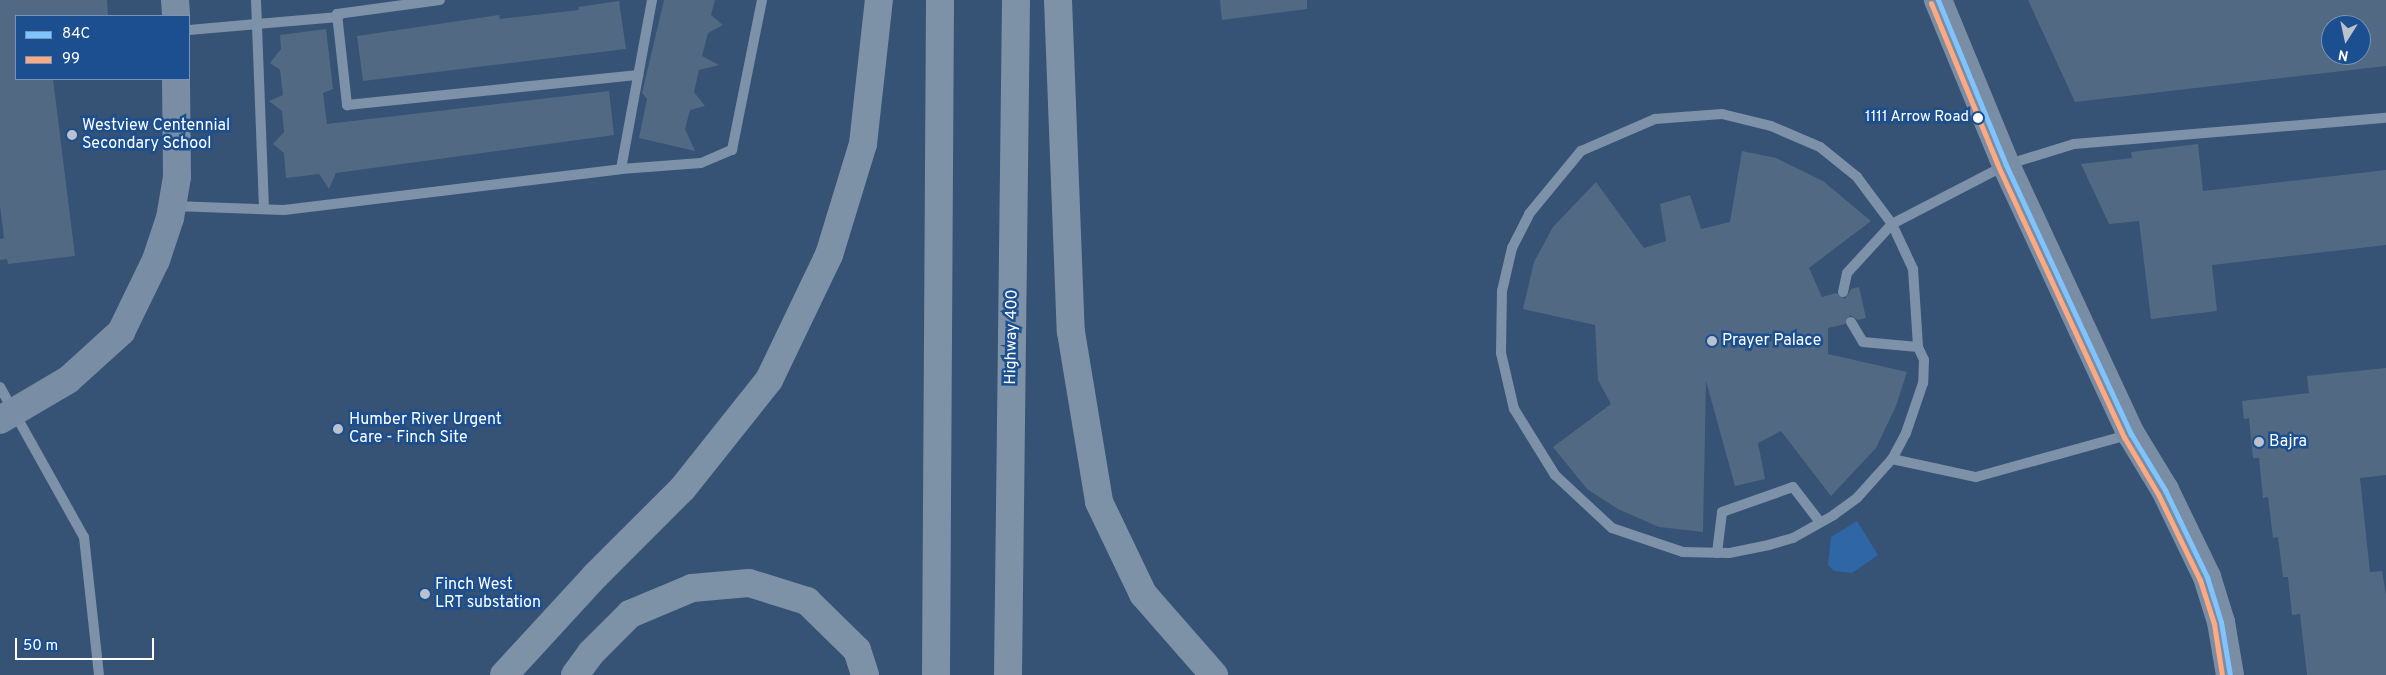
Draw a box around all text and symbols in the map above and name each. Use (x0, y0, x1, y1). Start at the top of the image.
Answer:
legend (15, 15, 190, 80)
north arrow (2321, 15, 2371, 65)
text: 84C (62, 25, 90, 44)
text: N (2337, 45, 2350, 64)
text: 99 (62, 50, 80, 69)
place label: 1111 Arrow Road (1864, 109, 1969, 127)
marker: 1111 Arrow Road (1973, 113, 1983, 123)
place label: Westview Centennial Secondary School (82, 116, 230, 154)
marker: Westview Centennial Secondary School (66, 129, 78, 141)
street label: Highway 400 (1002, 289, 1022, 385)
place label: Prayer Palace (1722, 331, 1821, 351)
marker: Prayer Palace (1706, 335, 1718, 347)
place label: Humber River Urgent Care - Finch Site (349, 410, 502, 448)
marker: Humber River Urgent Care - Finch Site (331, 422, 345, 436)
place label: Bajra (2269, 432, 2307, 452)
marker: Bajra (2253, 436, 2265, 448)
place label: Finch West LRT substation (435, 575, 542, 613)
marker: Finch West LRT substation (419, 588, 431, 600)
scale bar (18, 628, 156, 660)
text: 50 m (23, 637, 58, 656)

